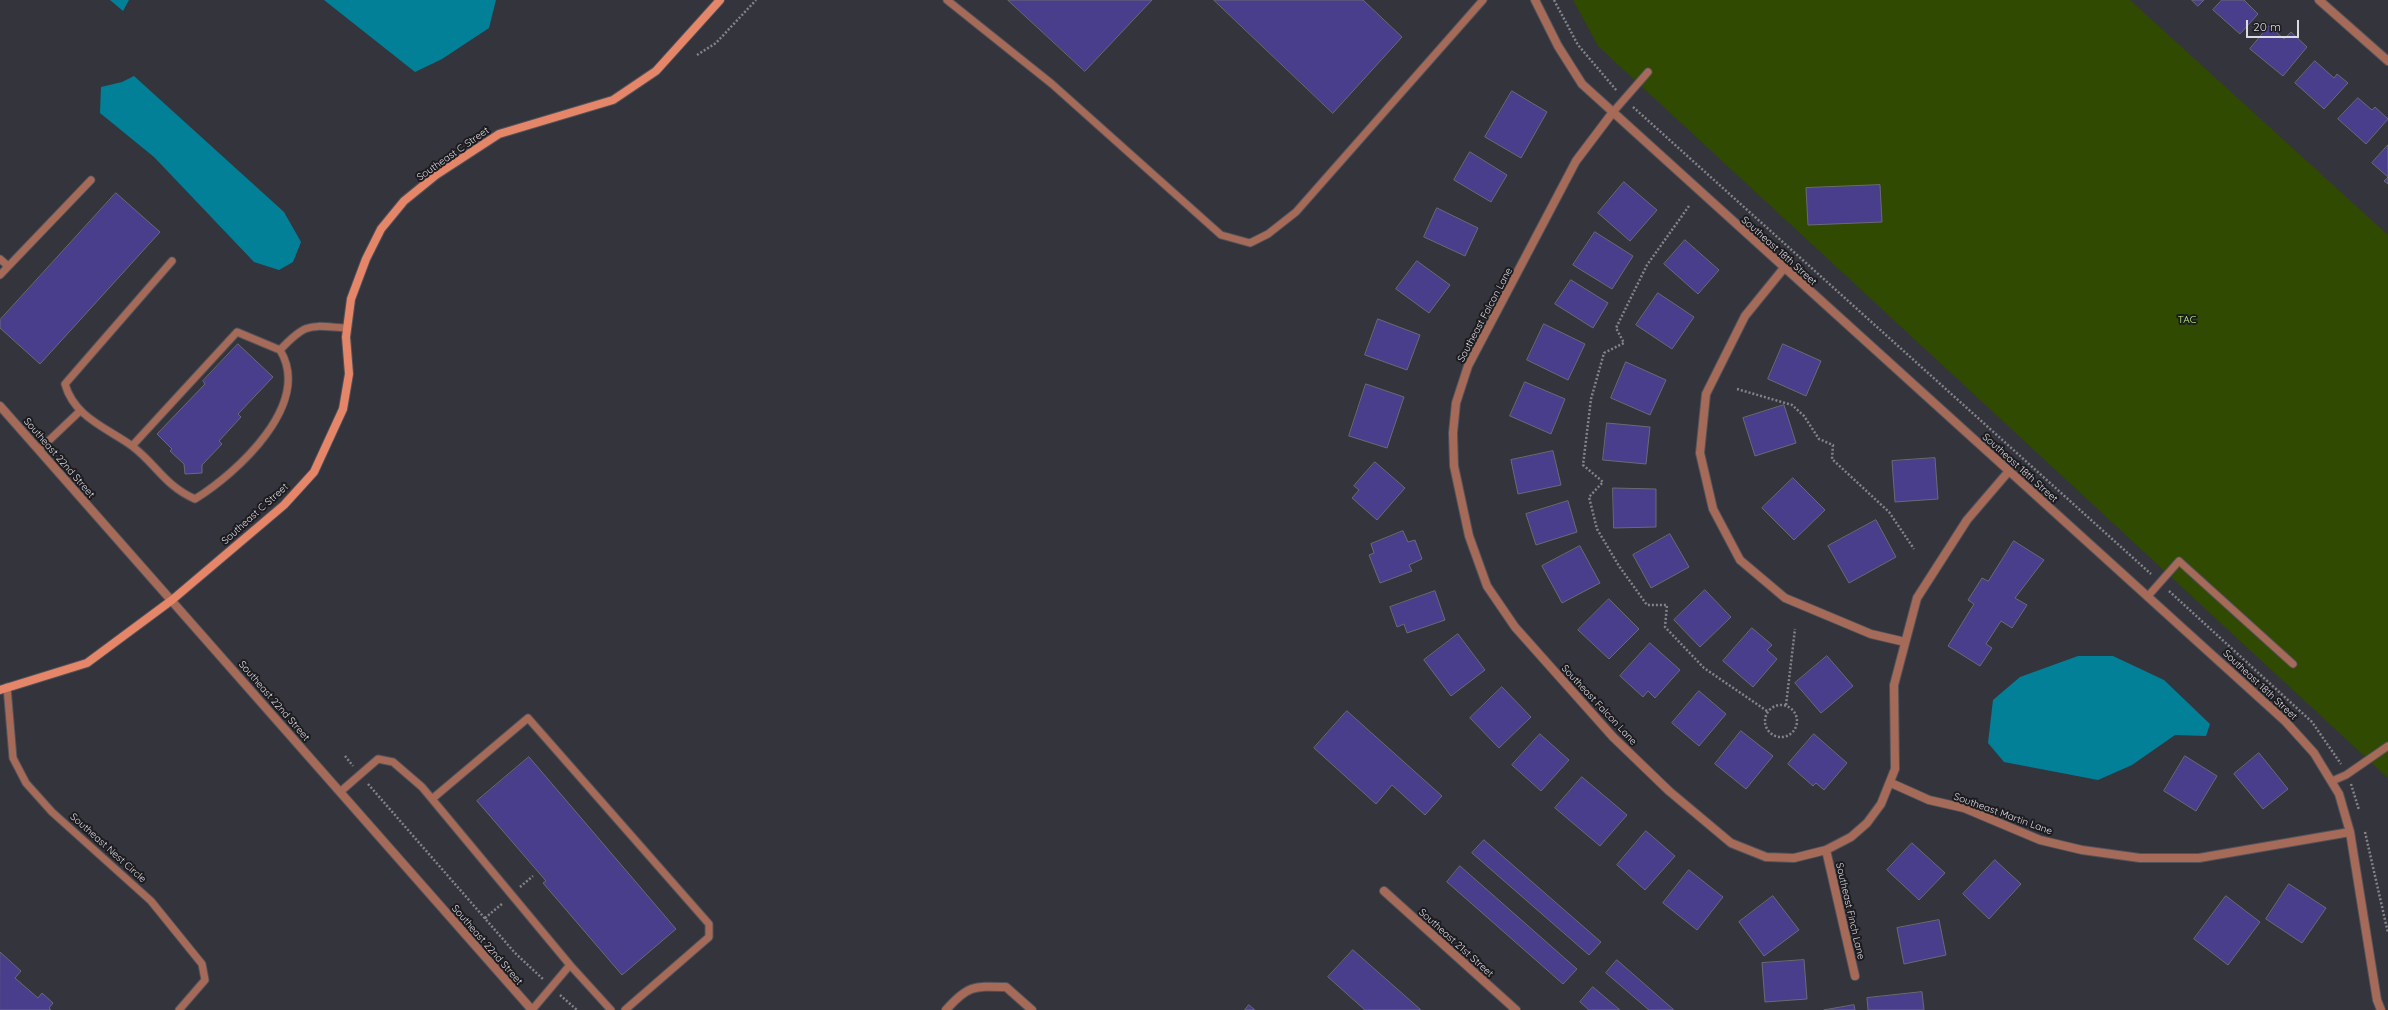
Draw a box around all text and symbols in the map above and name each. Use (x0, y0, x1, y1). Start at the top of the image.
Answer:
scale bar (2248, 12, 2301, 38)
text: 20 m (2253, 19, 2281, 34)
street label: Southeast C Street (415, 125, 491, 183)
street label: Southeast 18th Street (1739, 214, 1819, 288)
street label: Southeast Falcon Lane (1455, 266, 1515, 364)
park label: TAC (2178, 314, 2196, 326)
street label: Southeast 22nd Street (21, 416, 97, 500)
street label: Southeast 18th Street (1980, 431, 2060, 505)
street label: Southeast C Street (219, 481, 291, 547)
street label: Southeast 18th Street (2220, 647, 2300, 723)
street label: Southeast 22nd Street (236, 659, 312, 743)
street label: Southeast Falcon Lane (1559, 662, 1639, 748)
street label: Southeast Martin Lane (1952, 791, 2054, 837)
street label: Southeast Nest Circle (68, 811, 148, 885)
street label: Southeast Finch Lane (1833, 861, 1867, 961)
street label: Southeast 22nd Street (449, 903, 525, 987)
street label: Southeast 21st Street (1416, 906, 1496, 980)

